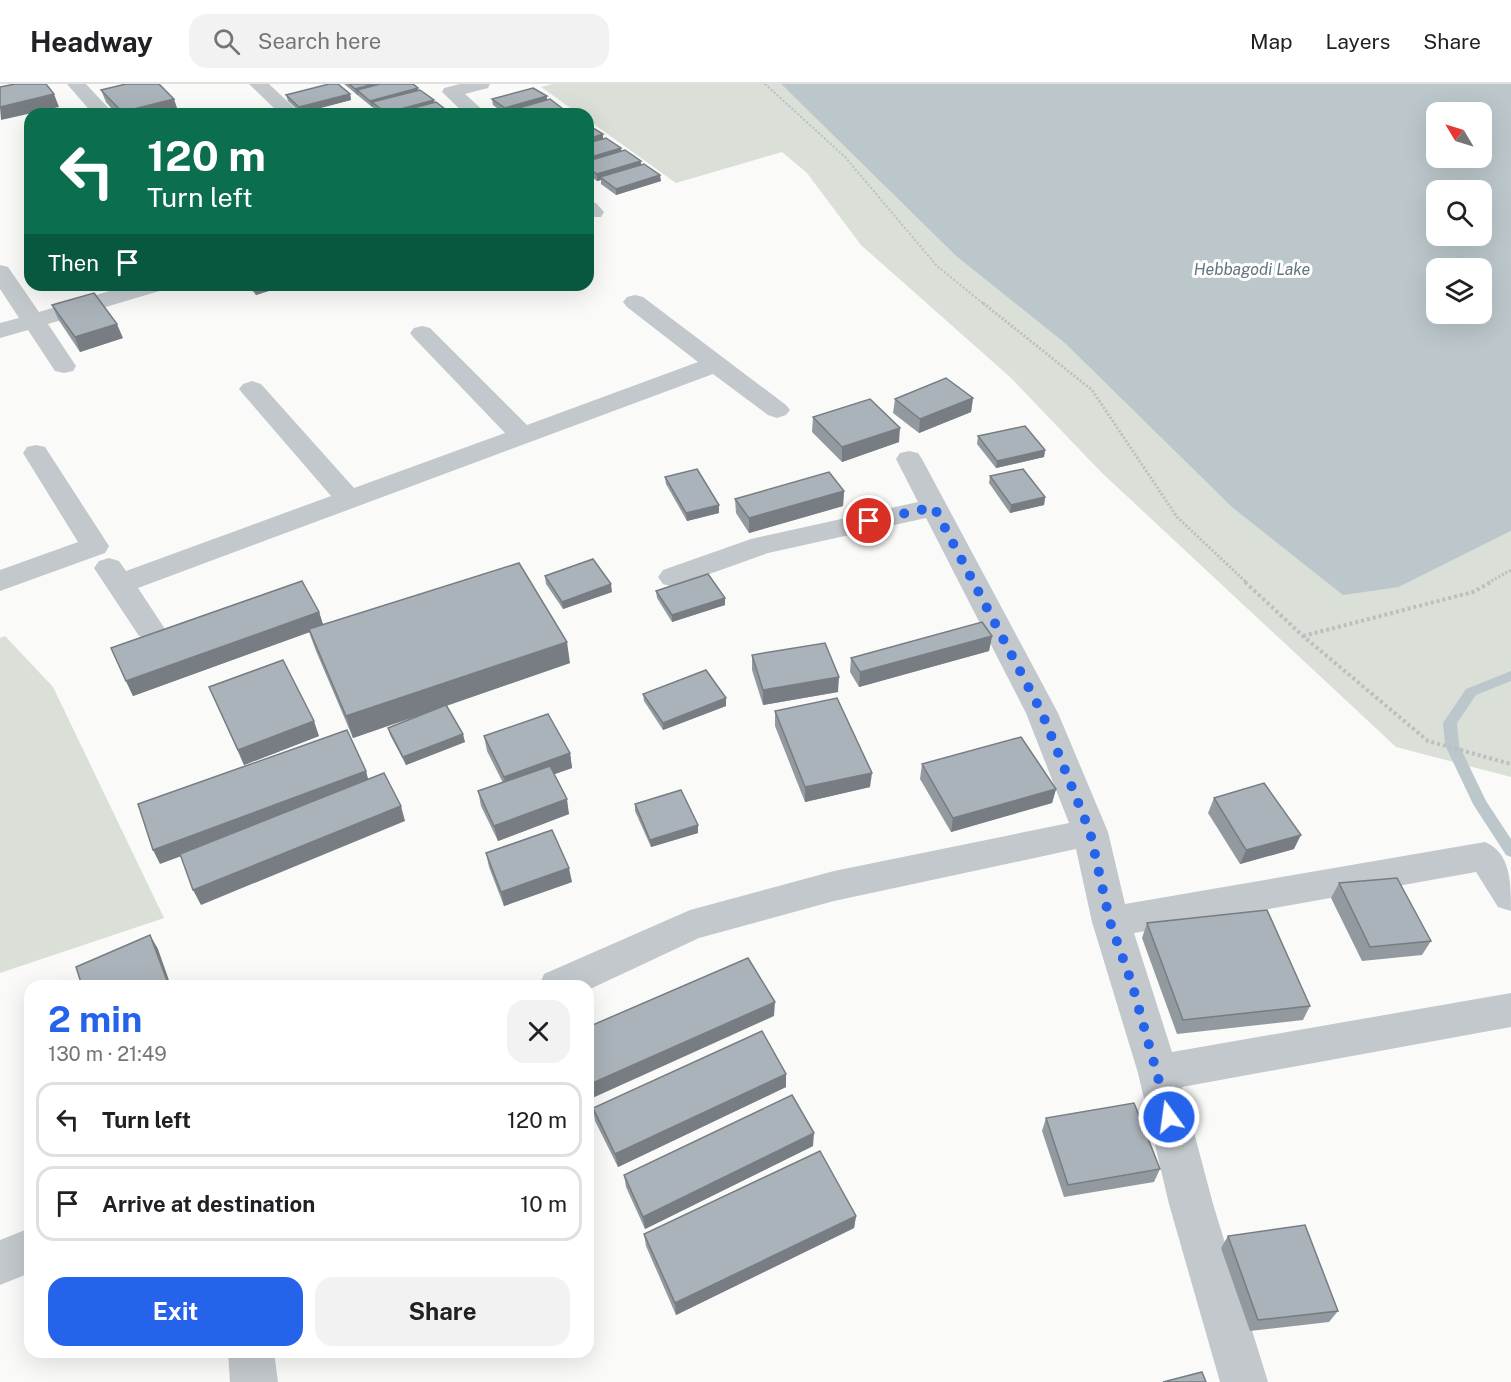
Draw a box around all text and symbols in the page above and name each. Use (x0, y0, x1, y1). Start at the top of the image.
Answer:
search box (189, 14, 609, 68)
text: Headway (30, 25, 153, 58)
icon: search (210, 25, 243, 58)
text: Search here (258, 28, 381, 54)
text: Map (1250, 29, 1293, 54)
text: Layers (1326, 29, 1390, 54)
text: Share (1423, 29, 1481, 54)
north arrow (1426, 102, 1492, 168)
map controls (1426, 102, 1492, 324)
text: 120 m (147, 131, 266, 180)
icon: left (48, 132, 126, 210)
button: search (1426, 180, 1492, 246)
text: Turn left (147, 181, 253, 213)
icon: arrive (111, 246, 144, 279)
text: Then (48, 250, 99, 276)
button: layers (1426, 258, 1492, 324)
water label: Hebbagodi Lake (1194, 260, 1311, 279)
pin (843, 495, 894, 546)
icon: arrive (852, 504, 885, 537)
text: 2 min (48, 998, 142, 1040)
button: close (507, 1000, 570, 1063)
text: 130 m · 21:49 (48, 1042, 167, 1066)
position arrow (1137, 1085, 1201, 1149)
icon: left (51, 1103, 84, 1136)
text: Turn left (102, 1107, 191, 1133)
text: 120 m (507, 1107, 567, 1133)
icon: arrive (51, 1187, 84, 1220)
text: Arrive at destination (102, 1191, 315, 1217)
text: 10 m (520, 1191, 567, 1217)
button: Exit (48, 1277, 303, 1346)
button: Share (315, 1277, 570, 1346)

